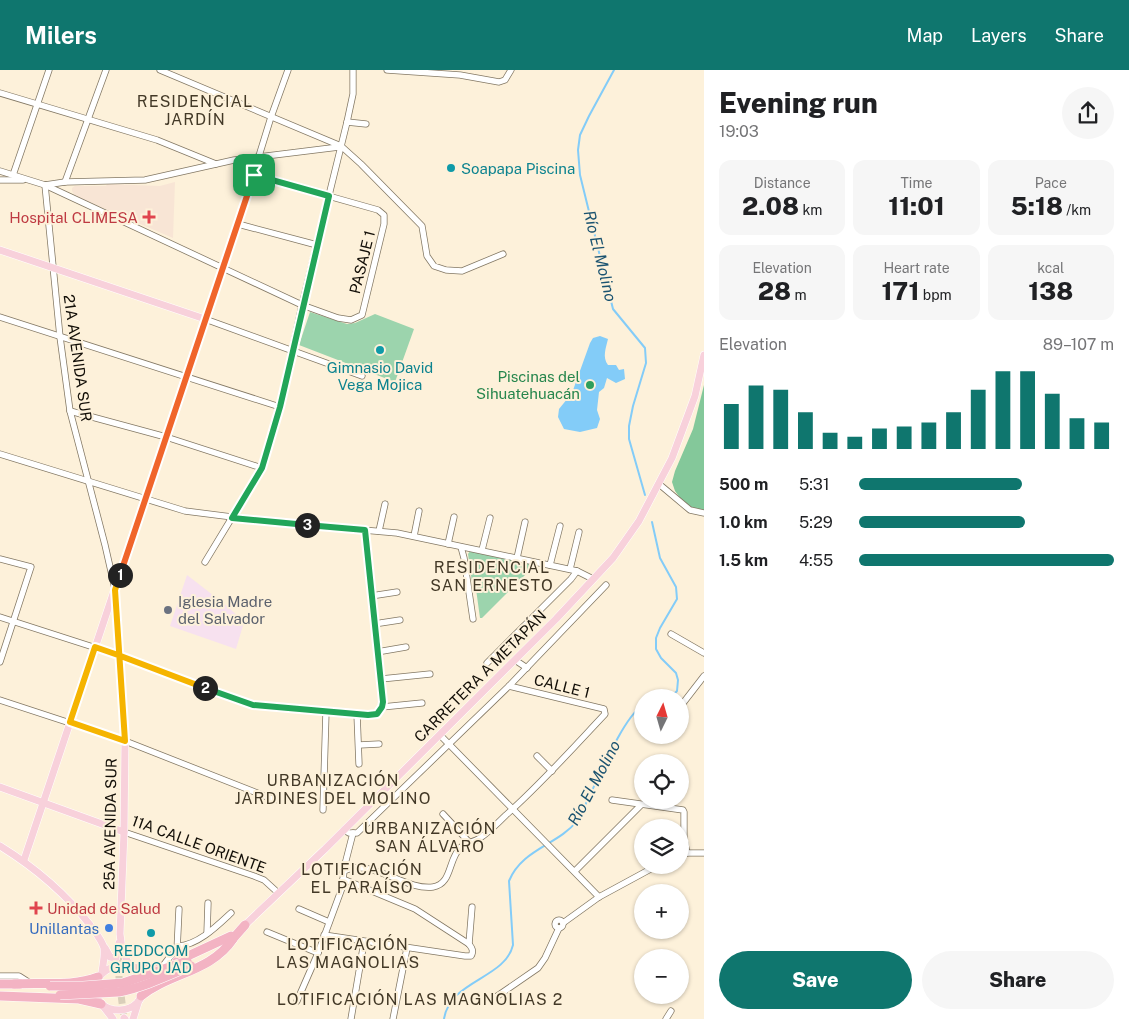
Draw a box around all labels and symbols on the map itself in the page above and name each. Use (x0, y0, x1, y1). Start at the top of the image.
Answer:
district label: RESIDENCIAL JARDÍN (137, 92, 253, 129)
pin (233, 154, 275, 196)
place label: Soapapa Piscina (461, 160, 575, 177)
marker: Soapapa Piscina (445, 162, 457, 174)
water label: Río El Molino (580, 208, 621, 304)
place label: Hospital CLIMESA (9, 209, 138, 226)
marker: Hospital CLIMESA (142, 210, 156, 224)
street label: PASAJE 1 (346, 229, 378, 295)
street label: 21A AVENIDA SUR (61, 293, 95, 423)
marker: Gimnasio David Vega Mojica (374, 344, 386, 356)
place label: Gimnasio David Vega Mojica (327, 359, 433, 393)
place label: Piscinas del Sihuatehuacán (476, 368, 580, 402)
marker: Piscinas del Sihuatehuacán (584, 379, 596, 391)
pin: 3 (294, 512, 320, 538)
district label: RESIDENCIAL SAN ERNESTO (430, 558, 554, 595)
pin: 1 (108, 562, 132, 588)
place label: Iglesia Madre del Salvador (178, 593, 272, 627)
marker: Iglesia Madre del Salvador (162, 604, 174, 616)
street label: CARRETERA A METAPÁN (411, 607, 549, 745)
street label: CALLE 1 (532, 671, 592, 701)
pin: 2 (192, 676, 218, 700)
north arrow (634, 689, 689, 744)
water label: Río El Molino (564, 737, 624, 829)
street label: 25A AVENIDA SUR (100, 758, 120, 890)
district label: URBANIZACIÓN JARDINES DEL MOLINO (235, 770, 431, 808)
street label: 11A CALLE ORIENTE (129, 812, 269, 876)
district label: URBANIZACIÓN SAN ÁLVARO (363, 818, 497, 856)
district label: LOTIFICACIÓN EL PARAÍSO (301, 859, 423, 897)
place label: Unidad de Salud (47, 900, 161, 917)
marker: Unidad de Salud (29, 901, 43, 915)
place label: Unillantas (29, 920, 99, 937)
marker: Unillantas (103, 922, 115, 934)
marker: REDDCOM GRUPO JAD (145, 927, 157, 939)
district label: LOTIFICACIÓN LAS MAGNOLIAS (276, 934, 420, 972)
place label: REDDCOM GRUPO JAD (110, 942, 192, 976)
district label: LOTIFICACIÓN LAS MAGNOLIAS 2 (277, 989, 563, 1009)

